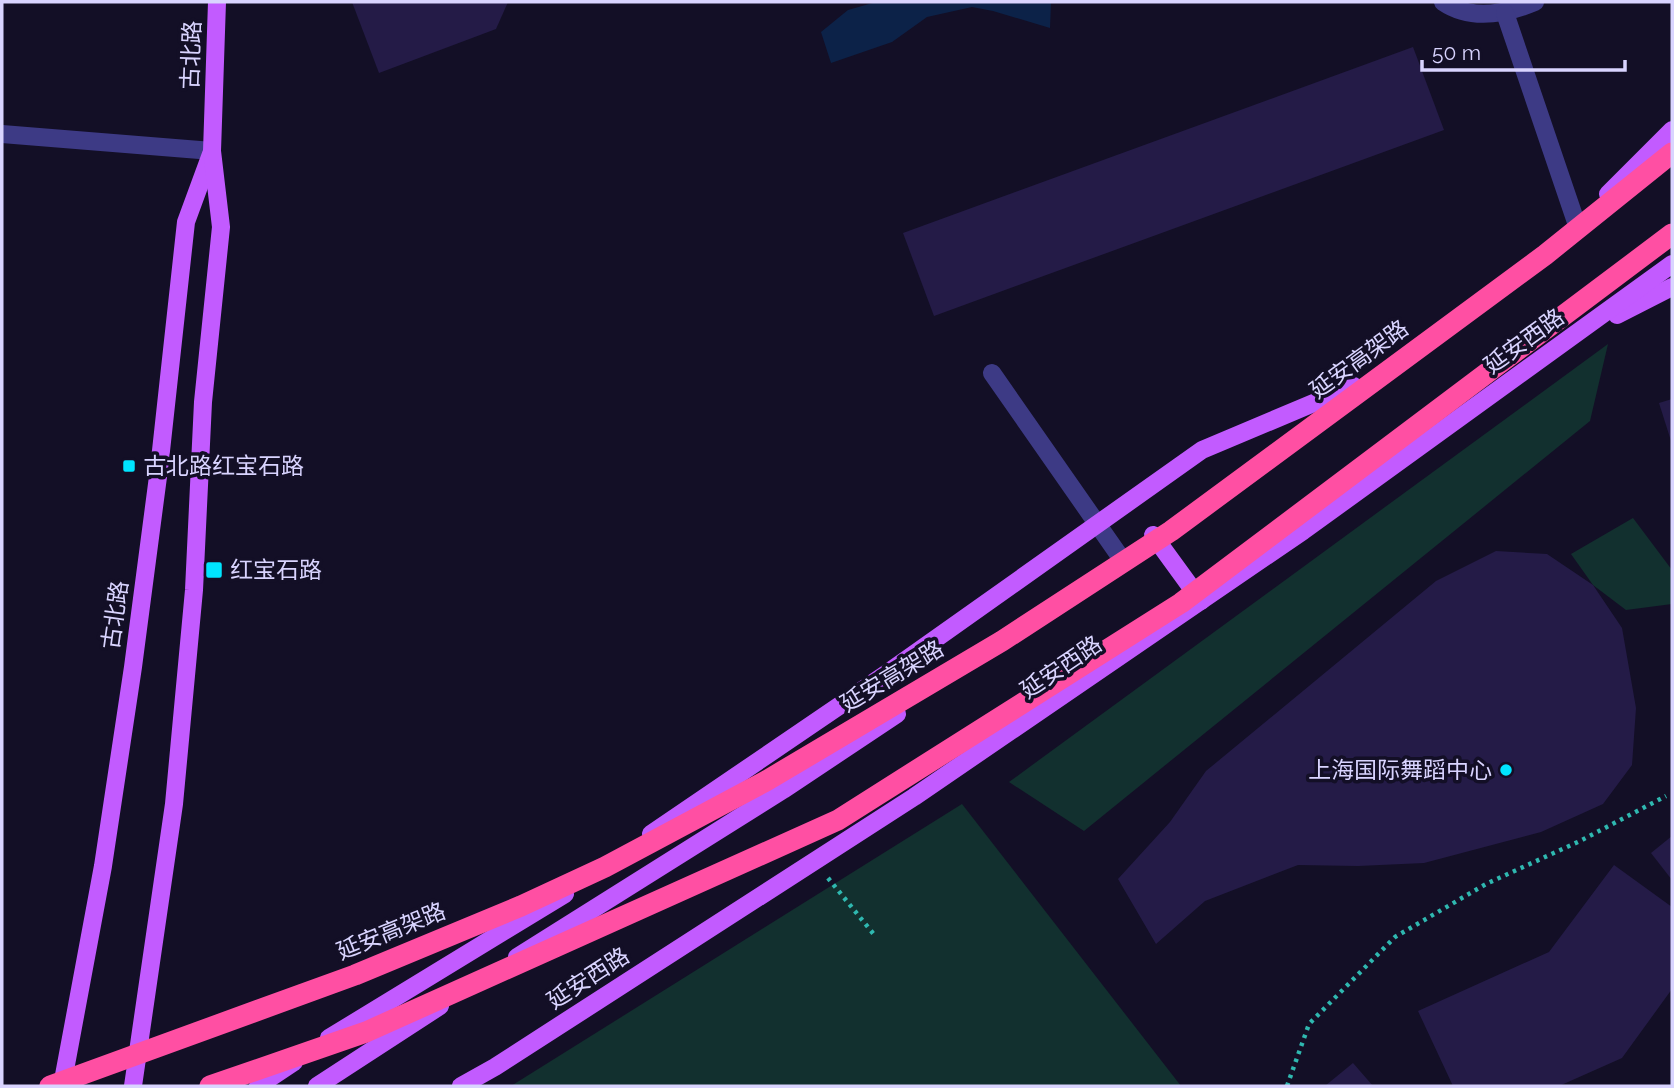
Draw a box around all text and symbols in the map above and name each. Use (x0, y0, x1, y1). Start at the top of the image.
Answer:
street label: 古北路 (176, 20, 205, 90)
scale bar (1422, 28, 1625, 72)
text: 50 m (1432, 40, 1481, 65)
street label: 延安西路 (1479, 303, 1569, 379)
street label: 延安高架路 (1304, 314, 1413, 403)
place label: 古北路红宝石路 (143, 452, 304, 479)
marker: 古北路红宝石路 (121, 458, 137, 474)
place label: 红宝石路 (230, 556, 322, 583)
marker: 红宝石路 (204, 560, 224, 580)
street label: 古北路 (96, 579, 133, 651)
street label: 延安西路 (1015, 630, 1106, 704)
street label: 延安高架路 (836, 634, 948, 717)
place label: 上海国际舞蹈中心 (1308, 756, 1492, 783)
marker: 上海国际舞蹈中心 (1498, 762, 1514, 778)
street label: 延安高架路 (332, 896, 449, 965)
street label: 延安西路 (542, 941, 634, 1014)

